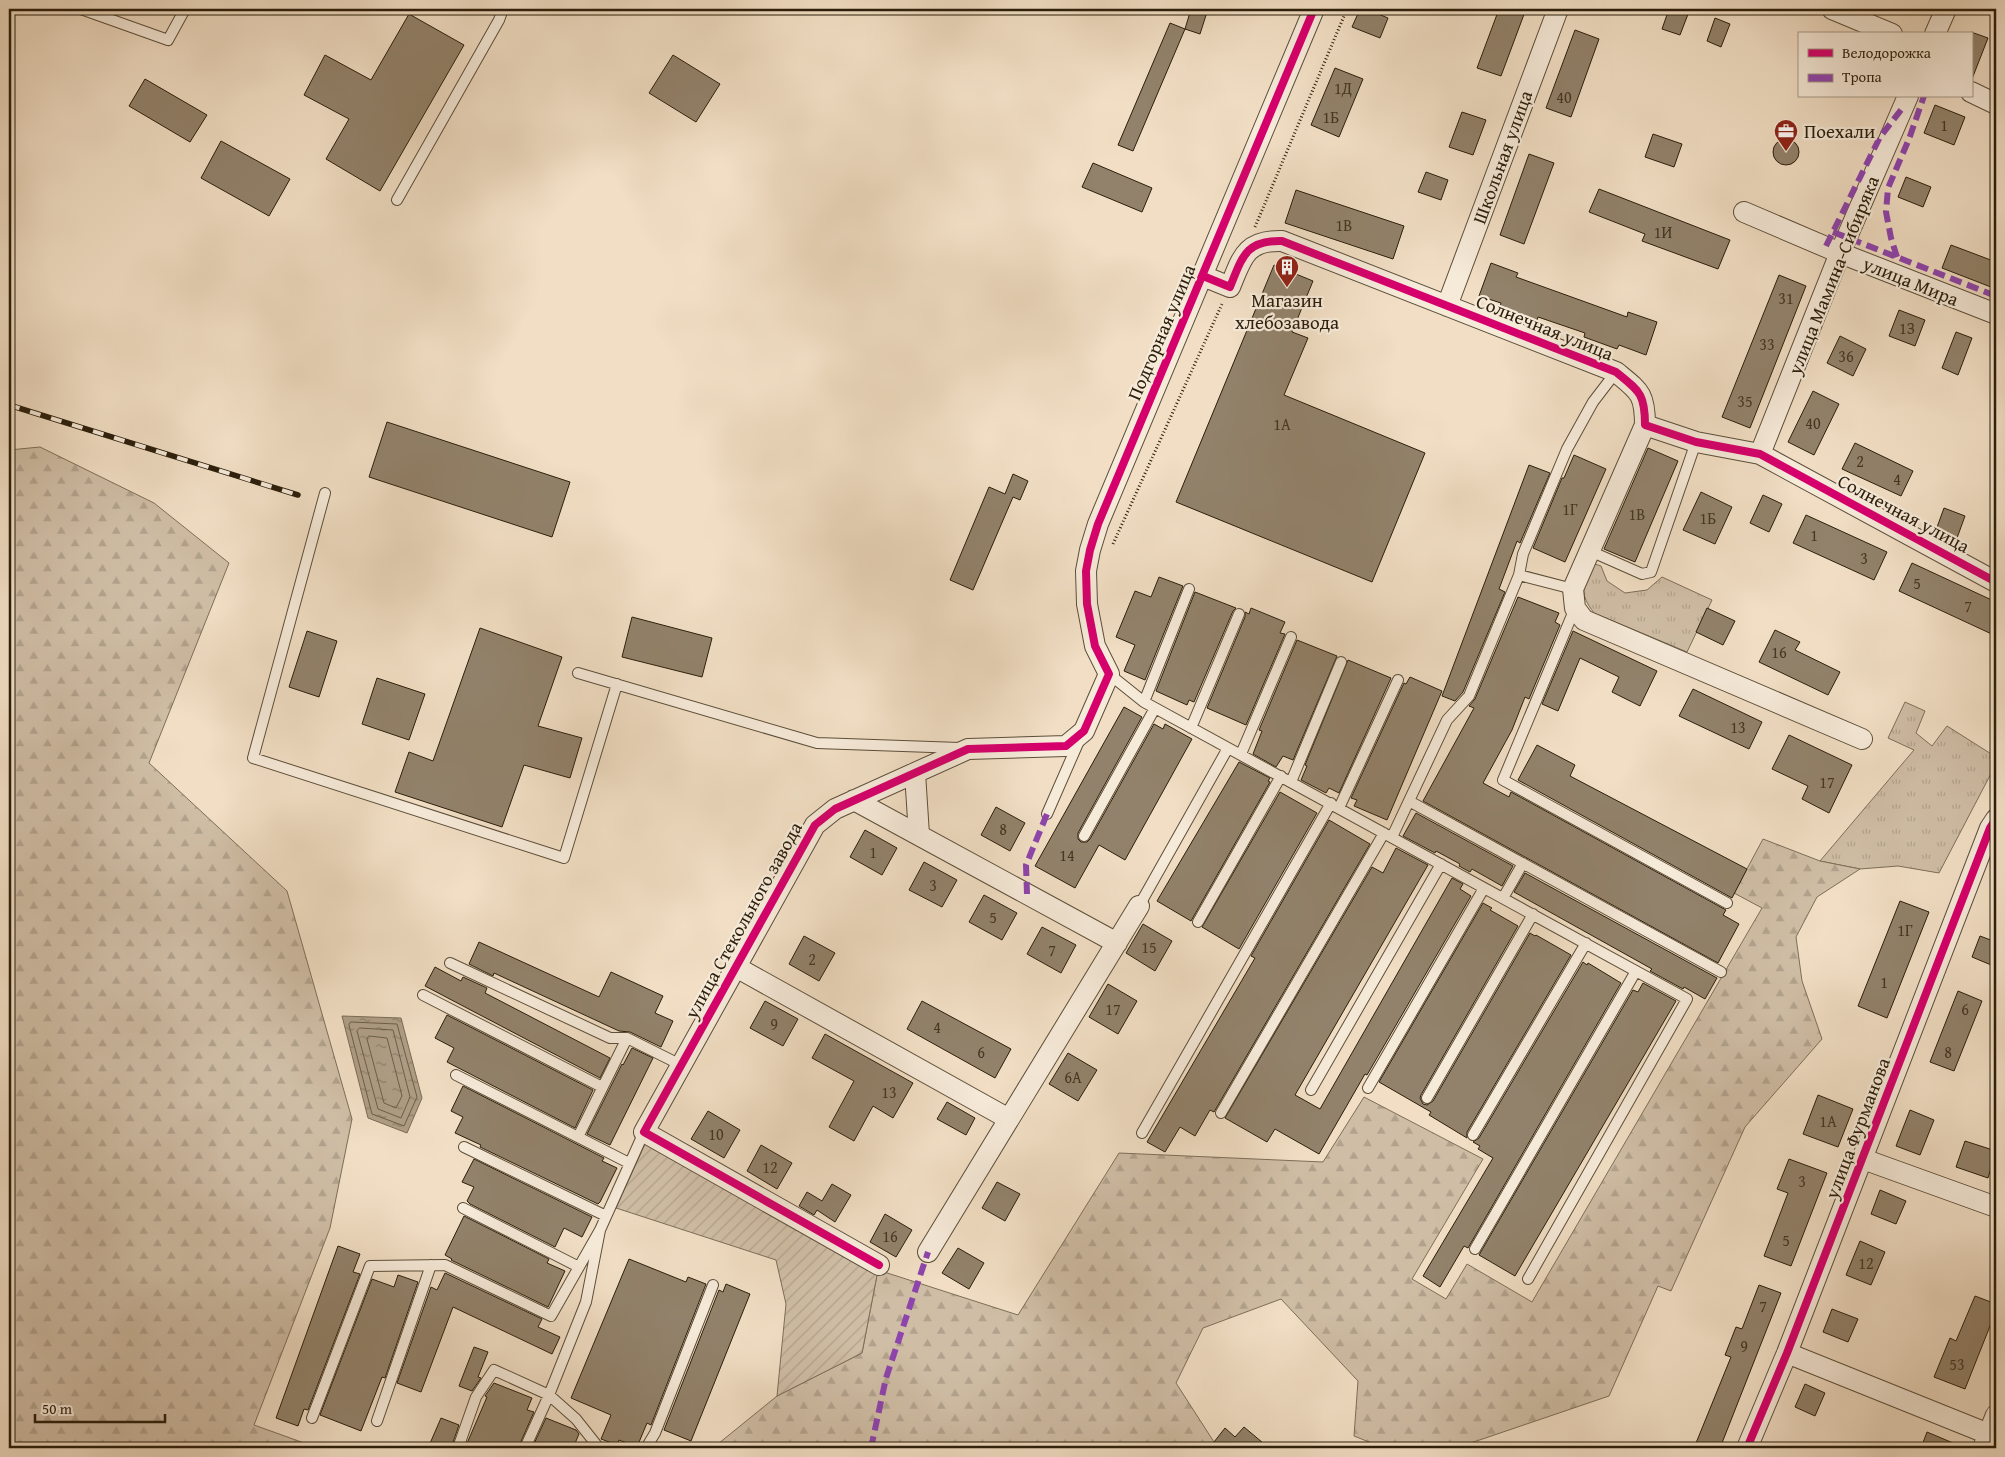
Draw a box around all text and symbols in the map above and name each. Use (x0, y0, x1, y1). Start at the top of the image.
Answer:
legend (1798, 32, 1972, 98)
text: Велодорожка (1842, 42, 1932, 63)
text: Тропа (1842, 66, 1883, 87)
house number: 1Д (1334, 76, 1352, 100)
house number: 40 (1556, 85, 1572, 109)
street label: Школьная улица (1465, 86, 1539, 228)
house number: 1Б (1323, 105, 1339, 129)
house number: 1 (1940, 113, 1948, 137)
place label: Поехали (1804, 117, 1875, 145)
office icon: Поехали (1773, 118, 1799, 152)
street label: улица Мамина-Сибиряка (1780, 171, 1886, 380)
house number: 1В (1336, 213, 1352, 237)
house number: 1И (1654, 220, 1672, 244)
street label: улица Мира (1858, 249, 1963, 313)
building icon: Магазин хлебозавода (1274, 254, 1300, 288)
street label: Подгорная улица (1120, 260, 1202, 404)
place label: Магазин хлебозавода (1235, 286, 1339, 336)
house number: 31 (1778, 286, 1794, 310)
street label: Солнечная улица (1472, 287, 1618, 367)
house number: 1З (1899, 316, 1915, 340)
house number: 33 (1759, 332, 1775, 356)
house number: 36 (1838, 344, 1854, 368)
house number: 35 (1737, 389, 1753, 413)
house number: 40 (1805, 411, 1821, 435)
house number: 1А (1273, 412, 1291, 436)
house number: 2 (1856, 449, 1864, 473)
street label: Солнечная улица (1833, 466, 1975, 560)
house number: 4 (1893, 467, 1901, 491)
house number: 1Г (1562, 497, 1578, 521)
house number: 1В (1629, 502, 1645, 526)
house number: 1Б (1700, 506, 1716, 530)
house number: 1 (1810, 523, 1818, 547)
house number: 3 (1860, 546, 1868, 570)
house number: 5 (1913, 571, 1921, 595)
house number: 7 (1964, 594, 1972, 618)
house number: 16 (1771, 640, 1787, 664)
house number: 13 (1730, 715, 1746, 739)
house number: 17 (1819, 770, 1835, 794)
street label: улица Стекольного завода (677, 816, 809, 1024)
house number: 8 (999, 817, 1007, 841)
house number: 1 (869, 840, 877, 864)
house number: 14 (1059, 843, 1075, 867)
house number: 3 (929, 873, 937, 897)
house number: 5 (989, 905, 997, 929)
house number: 1Г (1897, 918, 1913, 942)
house number: 15 (1141, 935, 1157, 959)
house number: 7 (1048, 938, 1056, 962)
house number: 2 (808, 947, 816, 971)
house number: 1 (1880, 970, 1888, 994)
house number: 17 (1105, 997, 1121, 1021)
house number: 6 (1961, 997, 1969, 1021)
house number: 9 (770, 1012, 778, 1036)
house number: 4 (933, 1015, 941, 1039)
house number: 6 (977, 1040, 985, 1064)
house number: 8 (1944, 1040, 1952, 1064)
street label: улица Фурманова (1817, 1053, 1897, 1204)
house number: 6А (1064, 1065, 1082, 1089)
house number: 13 (881, 1080, 897, 1104)
house number: 1А (1819, 1109, 1837, 1133)
house number: 10 (708, 1122, 724, 1146)
house number: 12 (762, 1155, 778, 1179)
house number: 3 (1798, 1169, 1806, 1193)
house number: 16 (882, 1224, 898, 1248)
house number: 5 (1782, 1228, 1790, 1252)
house number: 12 (1858, 1251, 1874, 1275)
house number: 7 (1759, 1294, 1767, 1318)
house number: 9 (1740, 1334, 1748, 1358)
house number: 53 (1949, 1352, 1965, 1376)
scale bar (35, 1392, 165, 1424)
text: 50 m (42, 1398, 73, 1419)

